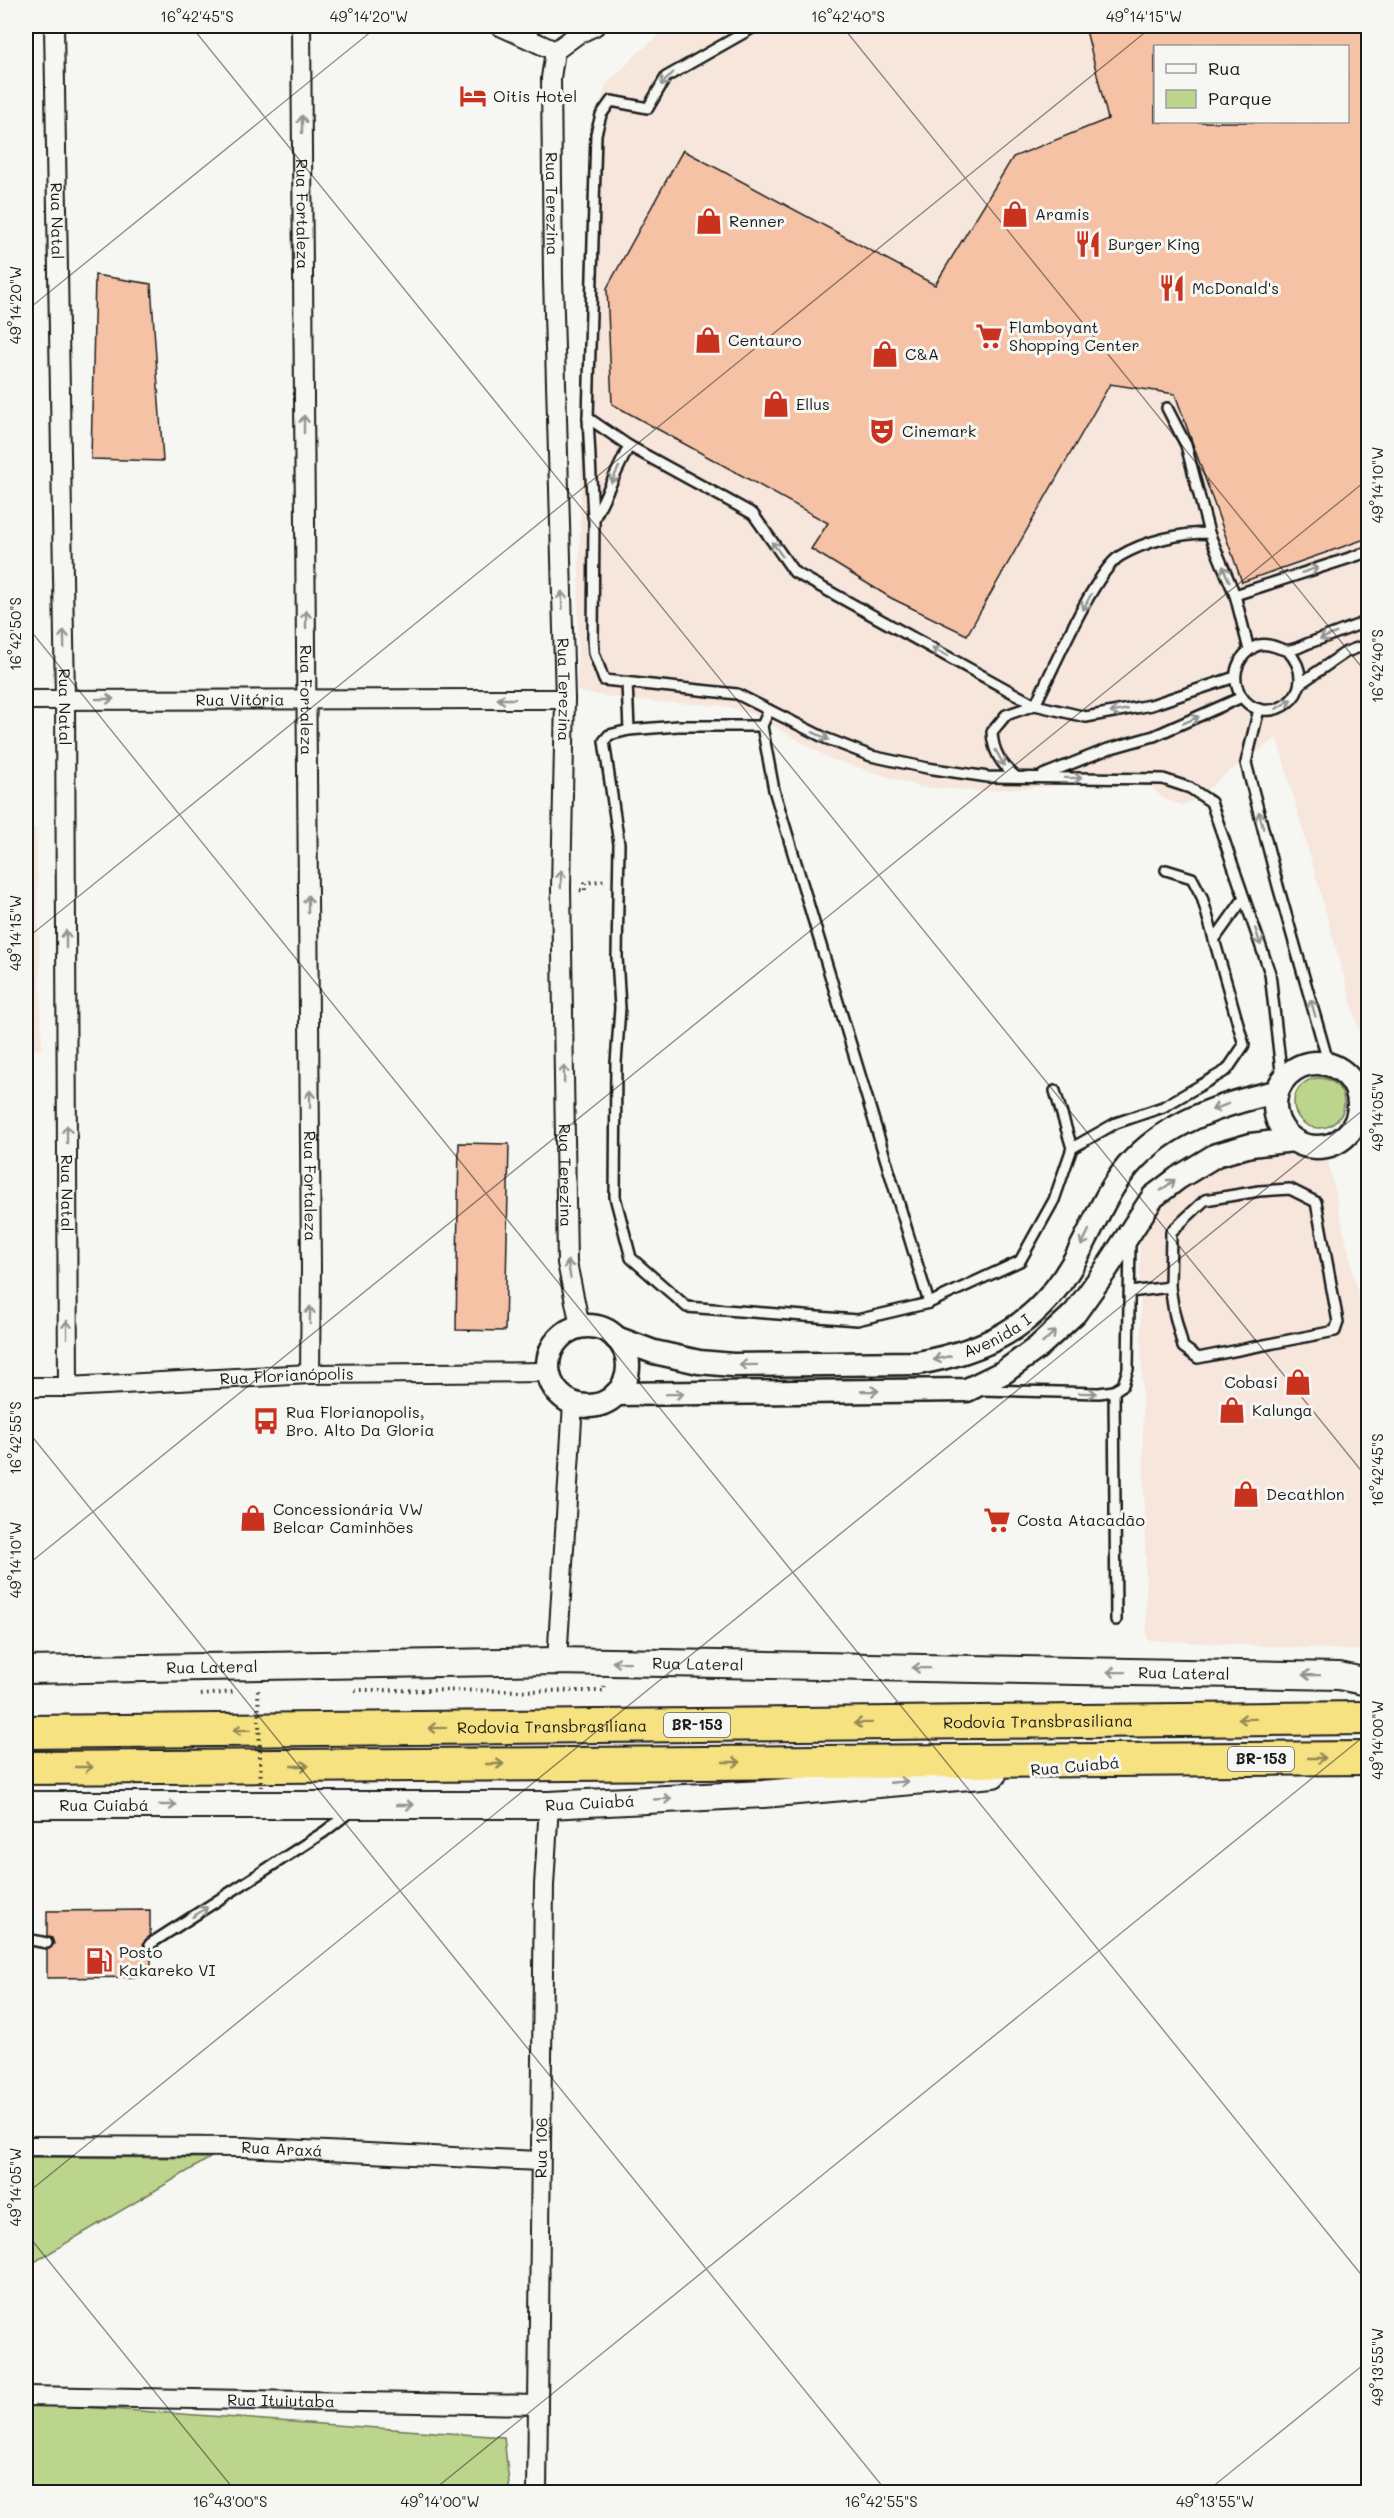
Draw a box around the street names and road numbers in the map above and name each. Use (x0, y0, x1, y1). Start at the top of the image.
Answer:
street label: Rua Terezina (542, 152, 564, 256)
street label: Rua Fortaleza (292, 159, 314, 269)
street label: Rua Natal (47, 182, 69, 260)
street label: Rua Terezina (553, 637, 576, 742)
street label: Rua Fortaleza (296, 645, 318, 755)
street label: Rua Natal (55, 668, 76, 745)
street label: Rua Vitória (196, 689, 284, 710)
street label: Rua Terezina (555, 1123, 577, 1227)
street label: Rua Fortaleza (300, 1131, 322, 1241)
street label: Rua Natal (57, 1154, 78, 1231)
street label: Avenida I (960, 1309, 1035, 1361)
street label: Rua Florianópolis (219, 1363, 354, 1389)
street label: Rua Lateral (652, 1652, 744, 1675)
street label: Rua Lateral (166, 1655, 258, 1678)
street label: Rua Lateral (1138, 1661, 1230, 1684)
street label: Rodovia Transbrasiliana (943, 1709, 1133, 1732)
road number: BR-153 (664, 1713, 730, 1737)
street label: Rodovia Transbrasiliana (457, 1715, 647, 1738)
road number: BR-153 (1228, 1747, 1294, 1771)
street label: Rua Cuiabá (1030, 1751, 1120, 1780)
street label: Rua Cuiabá (545, 1790, 635, 1815)
street label: Rua Cuiabá (59, 1794, 149, 1815)
street label: Rua 106 (530, 2117, 551, 2179)
street label: Rua Araxá (241, 2136, 323, 2161)
street label: Rua Ituiutaba (227, 2389, 335, 2411)

